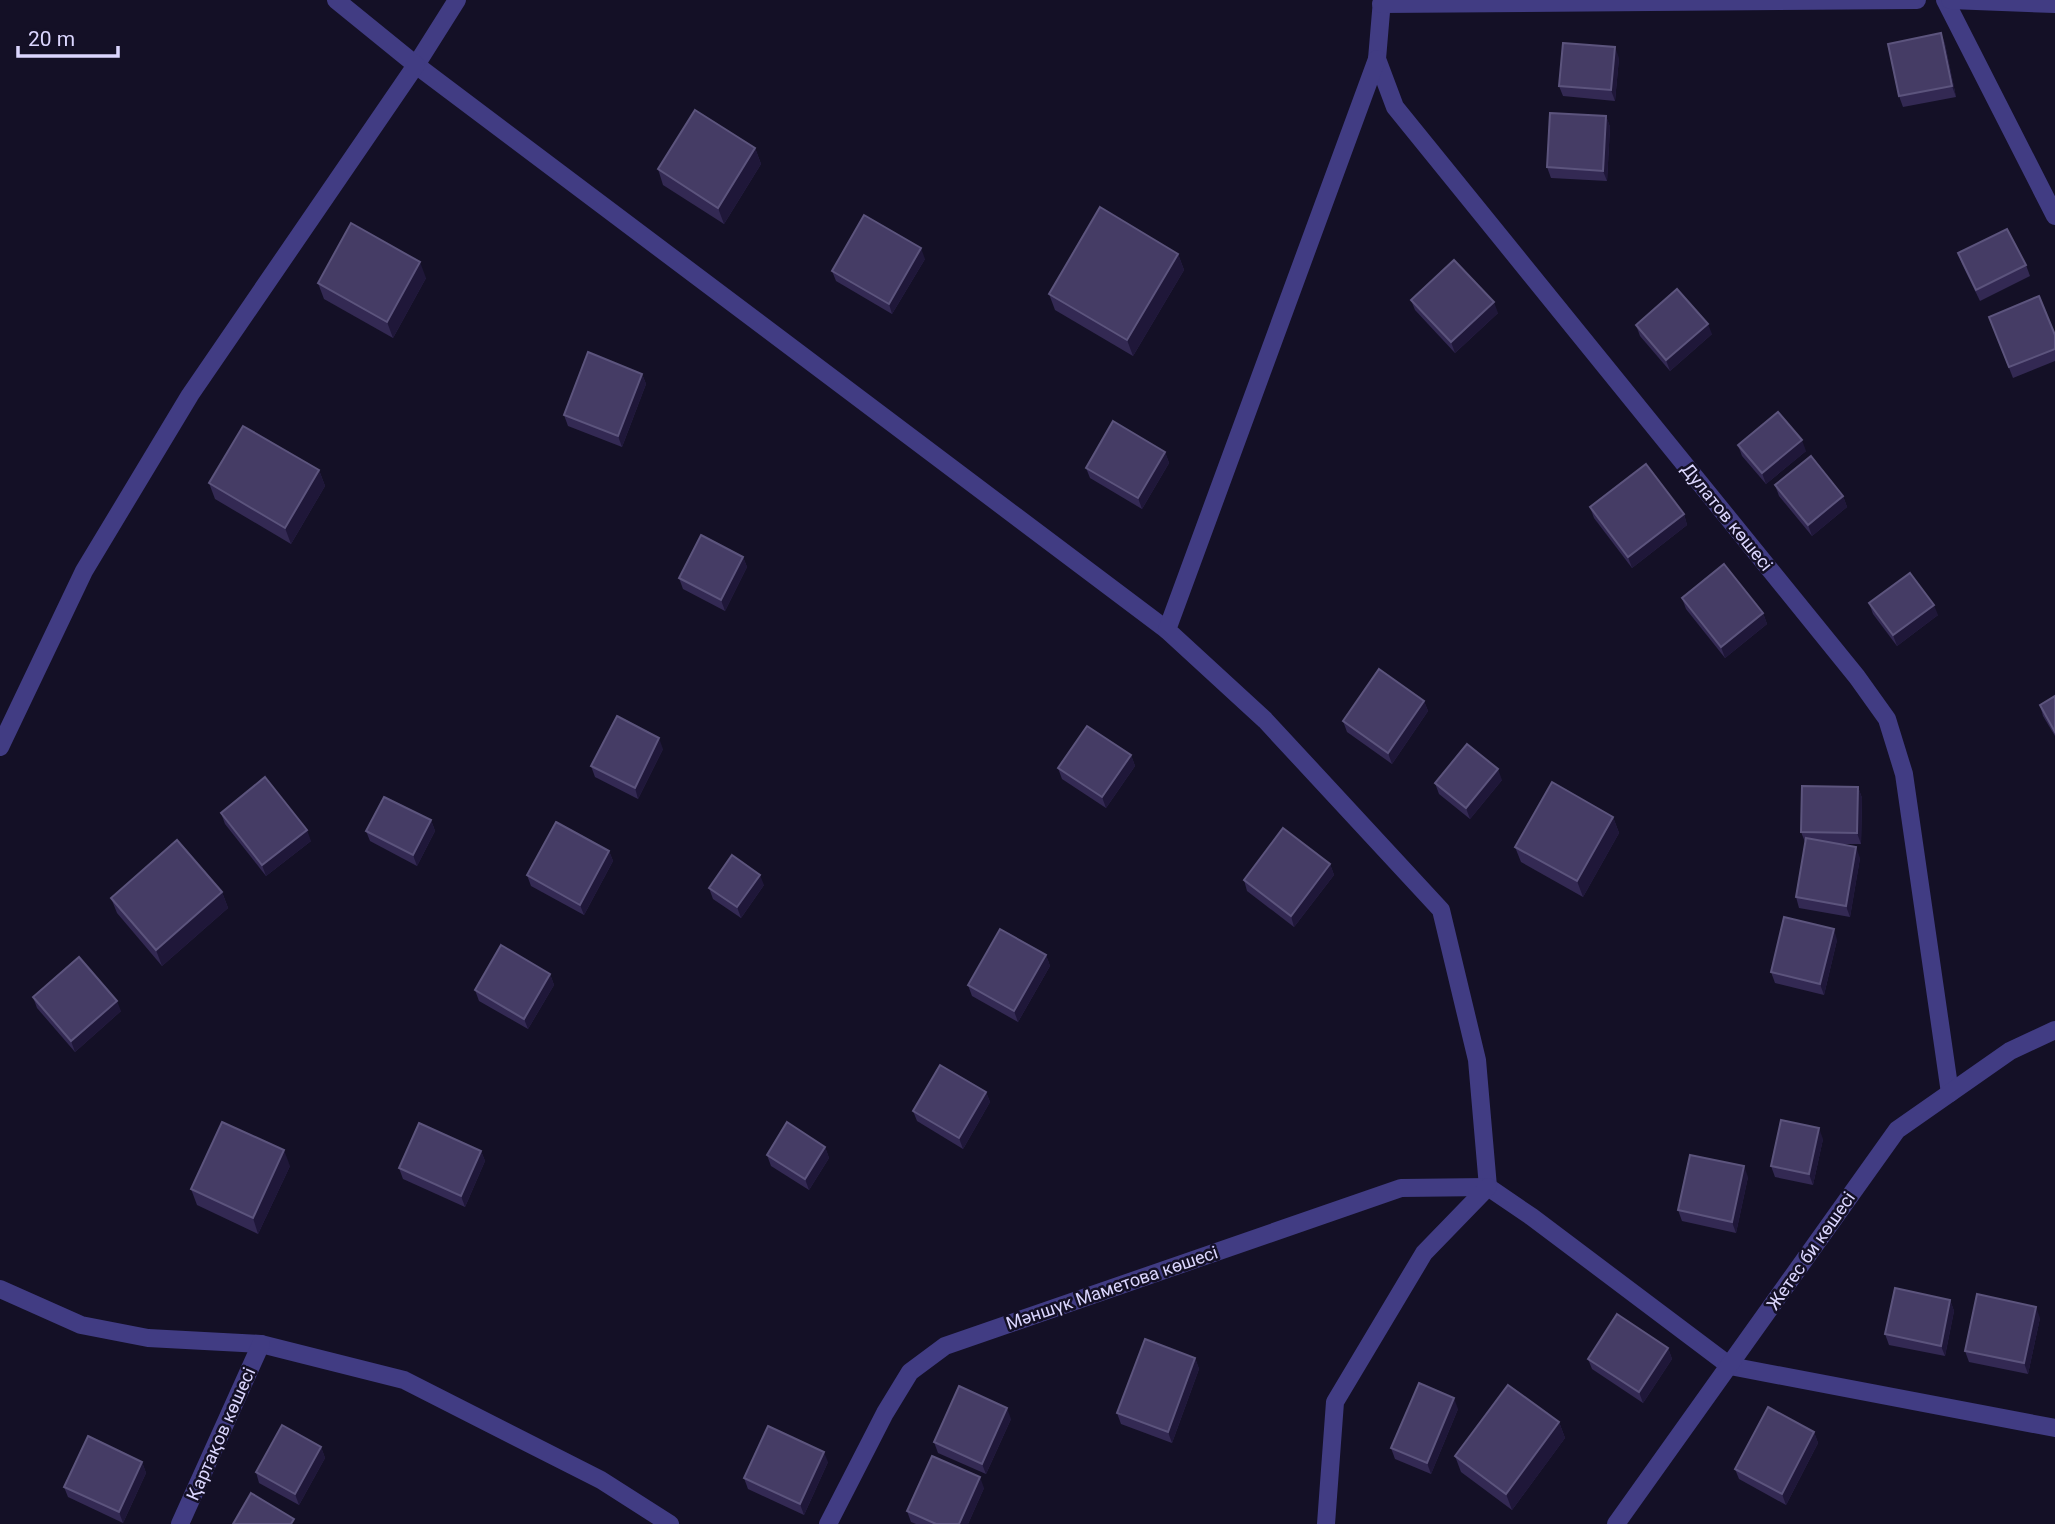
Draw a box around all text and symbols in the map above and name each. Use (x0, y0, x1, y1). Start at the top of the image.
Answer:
scale bar (18, 14, 117, 58)
text: 20 m (28, 27, 75, 51)
street label: Дулатов көшесі (1677, 458, 1777, 575)
street label: Жетес би көшесі (1762, 1188, 1859, 1314)
street label: Мәншүк Маметова көшесі (1003, 1241, 1220, 1334)
street label: Қартақов көшесі (182, 1364, 259, 1504)

